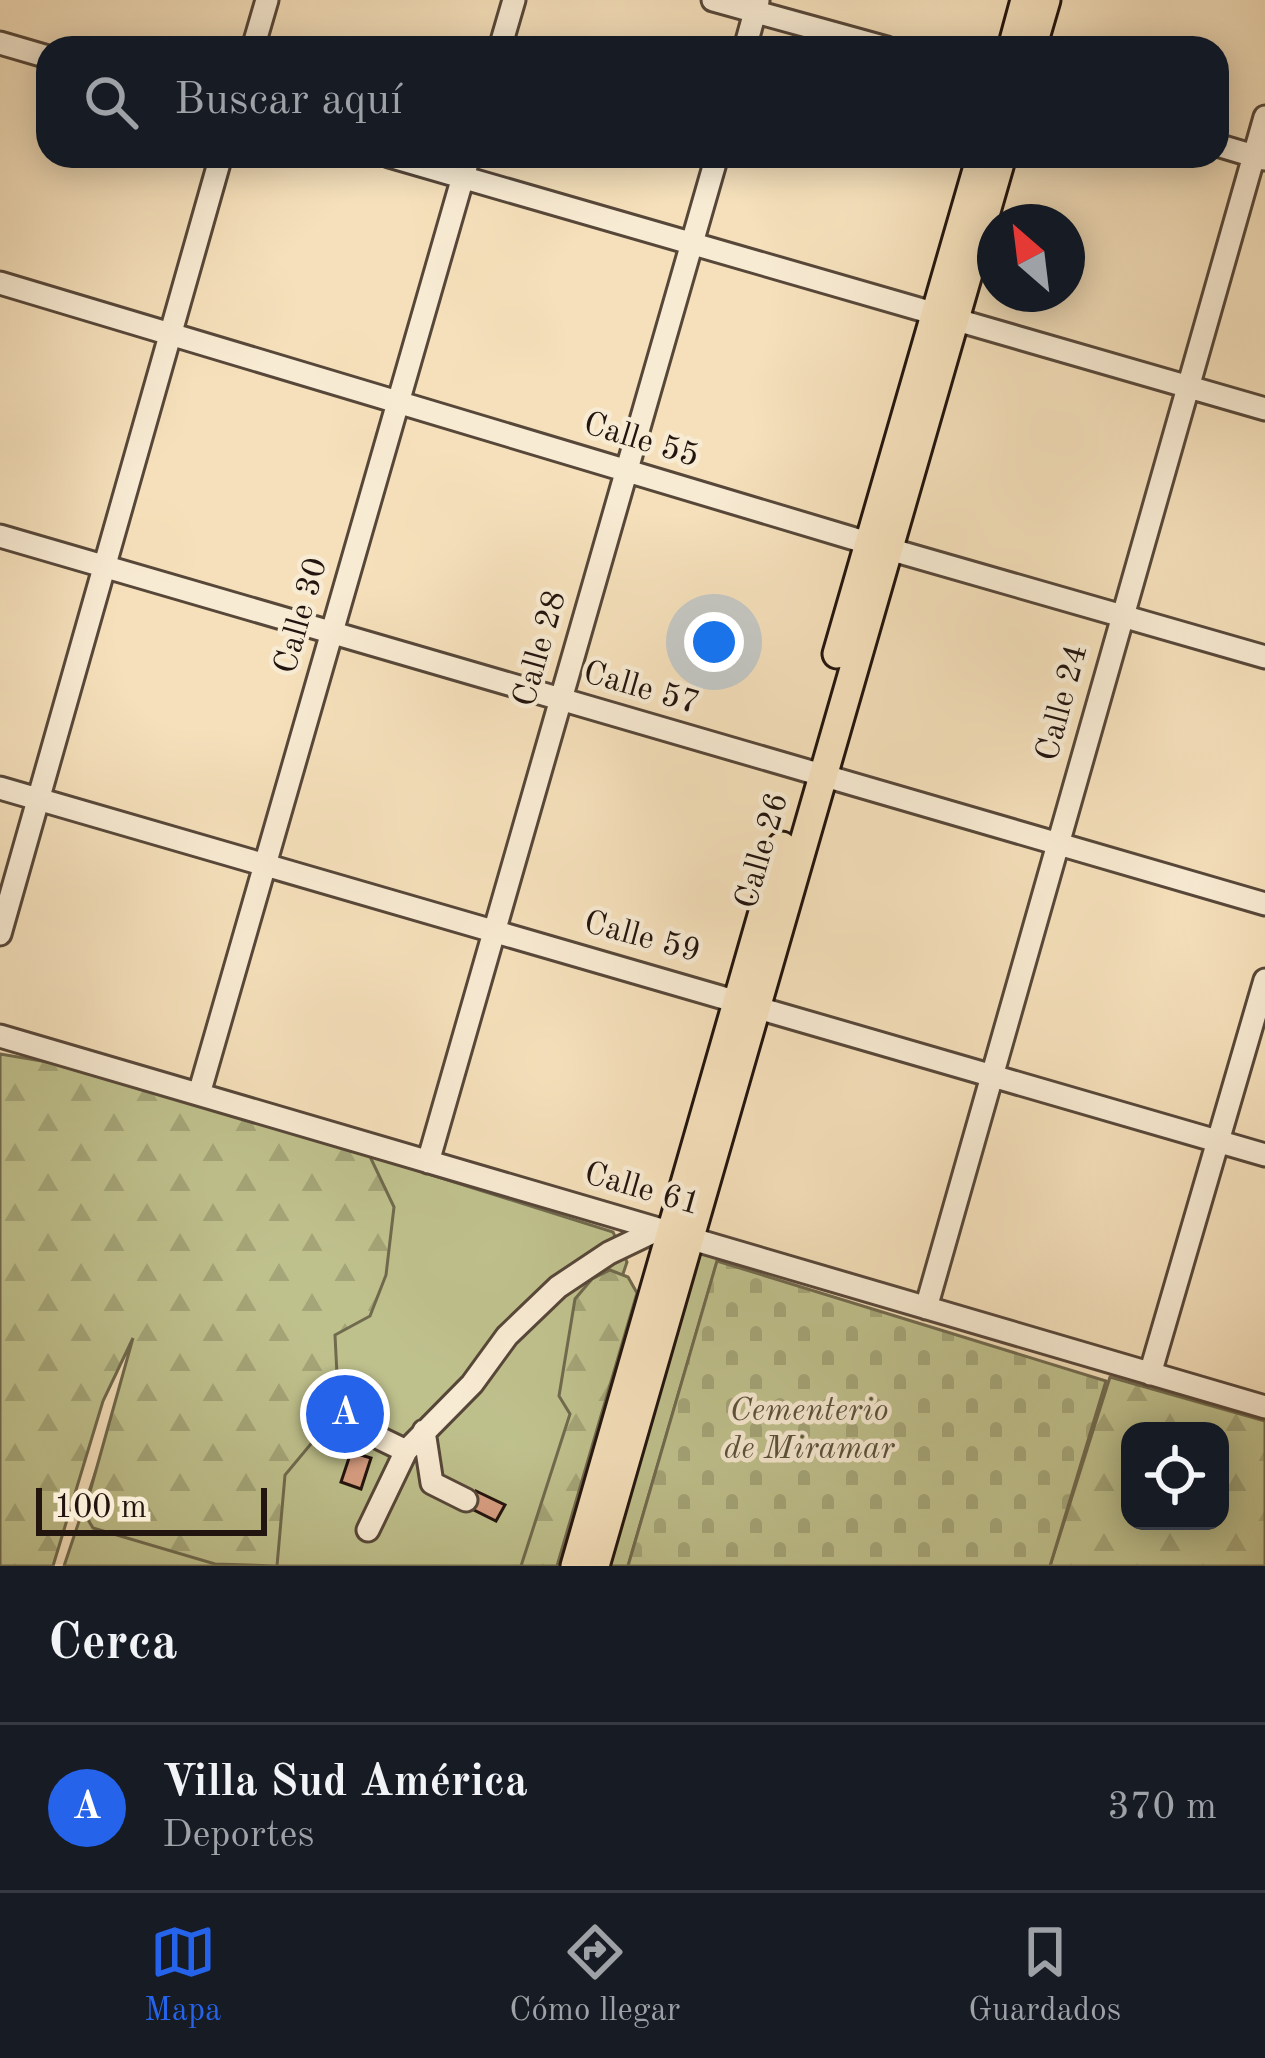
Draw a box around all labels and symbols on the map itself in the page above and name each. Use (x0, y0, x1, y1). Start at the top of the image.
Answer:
north arrow (977, 204, 1085, 312)
street label: Calle 55 (579, 408, 703, 474)
street label: Calle 30 (270, 554, 334, 678)
street label: Calle 28 (509, 587, 573, 711)
your location (684, 612, 744, 672)
street label: Calle 24 (1032, 641, 1094, 765)
street label: Calle 57 (579, 657, 703, 721)
street label: Calle 26 (731, 789, 795, 913)
street label: Calle 59 (580, 907, 704, 969)
street label: Calle 61 (580, 1158, 704, 1222)
pin: A (306, 1369, 384, 1459)
park label: Cementerio de Miramar (723, 1395, 895, 1466)
scale bar (36, 1482, 267, 1535)

